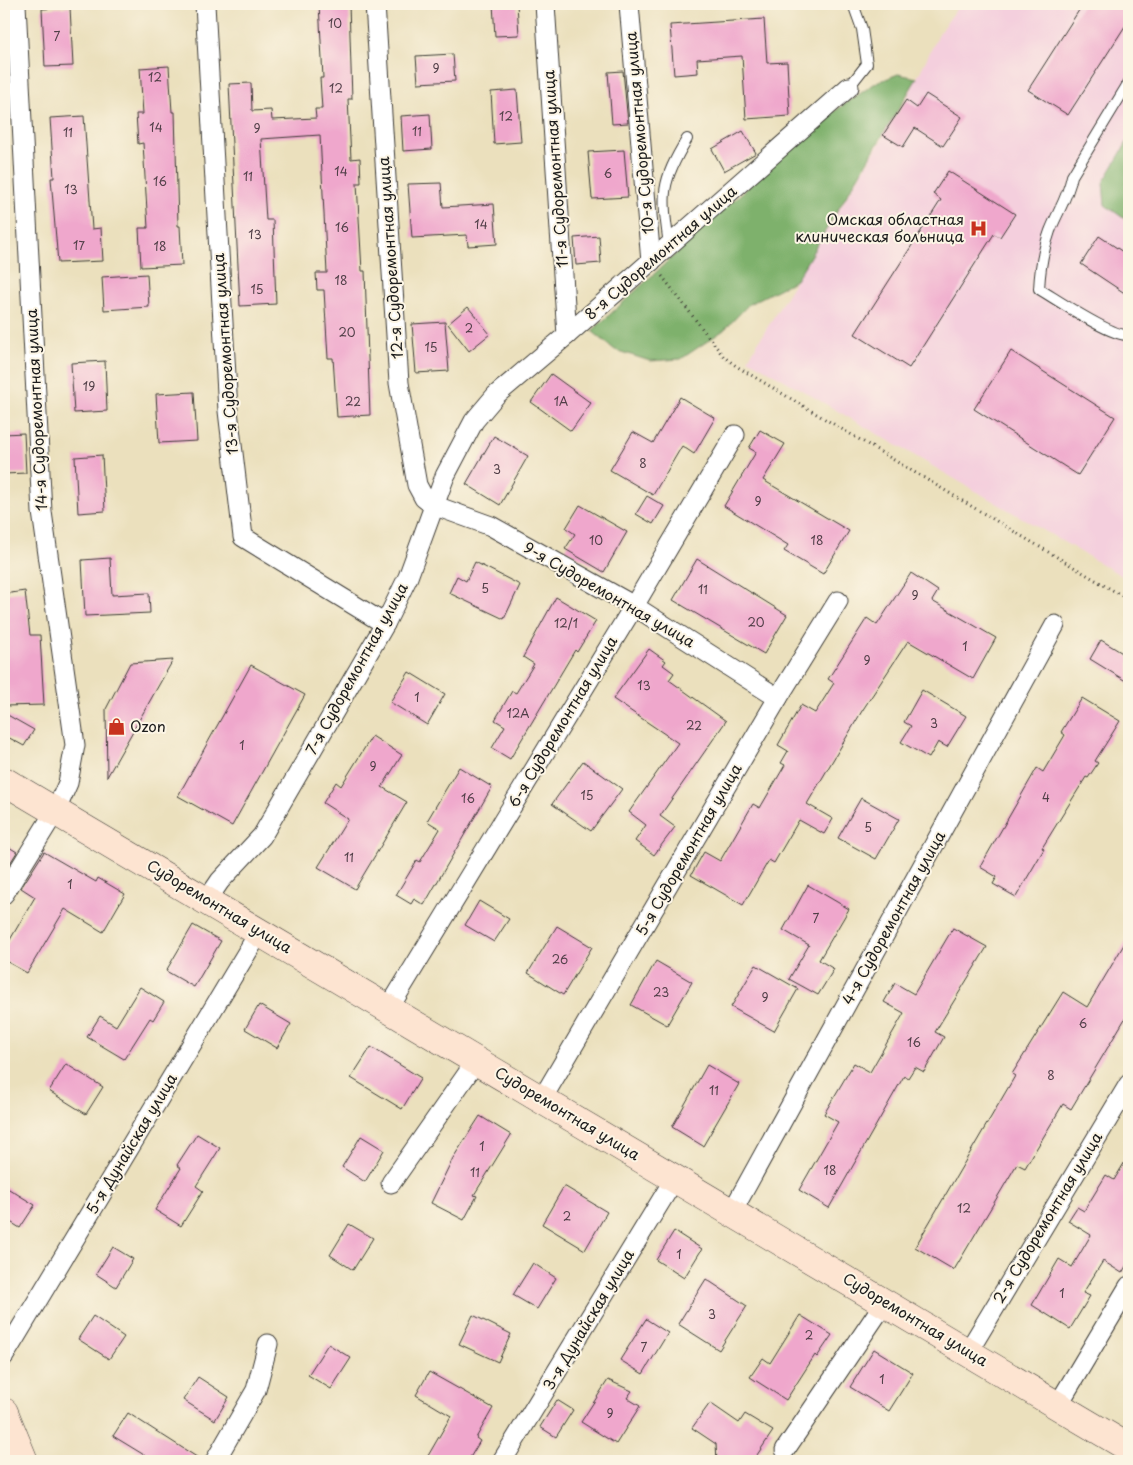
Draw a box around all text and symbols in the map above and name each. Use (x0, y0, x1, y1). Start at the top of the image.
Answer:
house number: 10 (328, 14, 342, 32)
house number: 7 (54, 27, 61, 45)
street label: 10-я Судоремонтная улица (618, 30, 659, 235)
house number: 9 (432, 59, 440, 77)
house number: 12 (148, 68, 162, 86)
street label: 11-я Судоремонтная улица (536, 69, 573, 269)
house number: 12 (329, 79, 343, 97)
house number: 12 (499, 107, 513, 125)
house number: 14 (149, 118, 163, 136)
house number: 9 (253, 119, 261, 137)
house number: 11 (412, 122, 422, 140)
house number: 11 (63, 123, 73, 141)
street label: 12-я Судоремонтная улица (371, 156, 408, 360)
house number: 14 (334, 162, 348, 180)
house number: 6 (604, 164, 612, 182)
house number: 11 (243, 167, 253, 185)
house number: 16 (153, 172, 167, 190)
street label: 8-я Судоремонтная улица (579, 179, 742, 325)
house number: 13 (64, 180, 78, 198)
place label: Омская областная клиническая больница (795, 207, 965, 247)
house number: 14 (474, 215, 488, 233)
house number: 16 (335, 218, 349, 236)
hospital icon: Омская областная клиническая больница (968, 219, 988, 239)
house number: 13 (248, 225, 262, 243)
house number: 17 (73, 236, 85, 254)
house number: 18 (154, 237, 166, 255)
street label: 13-я Судоремонтная улица (206, 252, 243, 456)
house number: 18 (335, 271, 347, 289)
house number: 15 (250, 280, 264, 298)
street label: 14-я Судоремонтная улица (19, 308, 52, 512)
house number: 2 (465, 319, 473, 337)
house number: 20 (338, 323, 356, 341)
house number: 15 (424, 338, 438, 356)
house number: 19 (83, 377, 95, 395)
house number: 22 (345, 392, 361, 410)
house number: 1А (554, 392, 568, 410)
house number: 8 (639, 454, 647, 472)
house number: 3 (493, 460, 501, 478)
house number: 9 (754, 492, 762, 510)
house number: 10 (589, 531, 603, 549)
house number: 18 (811, 531, 823, 549)
street label: 9-я Судоремонтная улица (520, 535, 700, 653)
street label: 7-я Судоремонтная улица (299, 578, 413, 759)
house number: 5 (481, 579, 489, 597)
house number: 11 (698, 580, 708, 598)
house number: 9 (911, 586, 919, 604)
house number: 20 (747, 613, 765, 631)
house number: 12/1 (554, 614, 578, 632)
street label: 6-я Судоремонтная улица (501, 631, 622, 811)
house number: 1 (962, 637, 968, 655)
house number: 9 (863, 651, 871, 669)
house number: 13 (637, 676, 651, 694)
house number: 1 (414, 688, 420, 706)
house number: 12А (506, 704, 530, 722)
place label: Ozon (130, 714, 166, 737)
house number: 3 (930, 714, 938, 732)
house number: 22 (686, 716, 702, 734)
shop icon: Ozon (106, 717, 126, 737)
house number: 1 (239, 736, 245, 754)
house number: 9 (369, 757, 377, 775)
street label: 5-я Судоремонтная улица (629, 758, 747, 940)
house number: 15 (580, 786, 594, 804)
house number: 4 (1042, 788, 1050, 806)
house number: 16 (461, 789, 475, 807)
house number: 5 (864, 818, 872, 836)
street label: 4-я Судоремонтная улица (835, 826, 950, 1008)
house number: 11 (344, 848, 354, 866)
street label: Судоремонтная улица (143, 853, 297, 959)
house number: 1 (67, 875, 73, 893)
house number: 7 (813, 909, 820, 927)
house number: 26 (552, 950, 568, 968)
house number: 23 (653, 983, 669, 1001)
house number: 9 (761, 988, 769, 1006)
house number: 6 (1079, 1014, 1087, 1032)
house number: 16 (907, 1033, 921, 1051)
street label: Судоремонтная улица (491, 1060, 645, 1166)
house number: 8 (1047, 1066, 1055, 1084)
street label: 5-я Дунайская улица (79, 1068, 182, 1218)
house number: 11 (709, 1081, 719, 1099)
street label: 2-я Судоремонтная улица (986, 1127, 1107, 1307)
house number: 1 (479, 1137, 485, 1155)
house number: 18 (824, 1161, 836, 1179)
house number: 11 (470, 1163, 480, 1181)
house number: 12 (957, 1199, 971, 1217)
house number: 2 (563, 1207, 571, 1225)
street label: 3-я Дунайская улица (536, 1244, 639, 1394)
house number: 1 (676, 1245, 682, 1263)
street label: Судоремонтная улица (839, 1266, 993, 1372)
house number: 1 (1059, 1284, 1065, 1302)
house number: 3 (708, 1305, 716, 1323)
house number: 2 (805, 1326, 813, 1344)
house number: 7 (641, 1338, 648, 1356)
house number: 1 (879, 1370, 885, 1388)
house number: 9 (606, 1404, 614, 1422)

